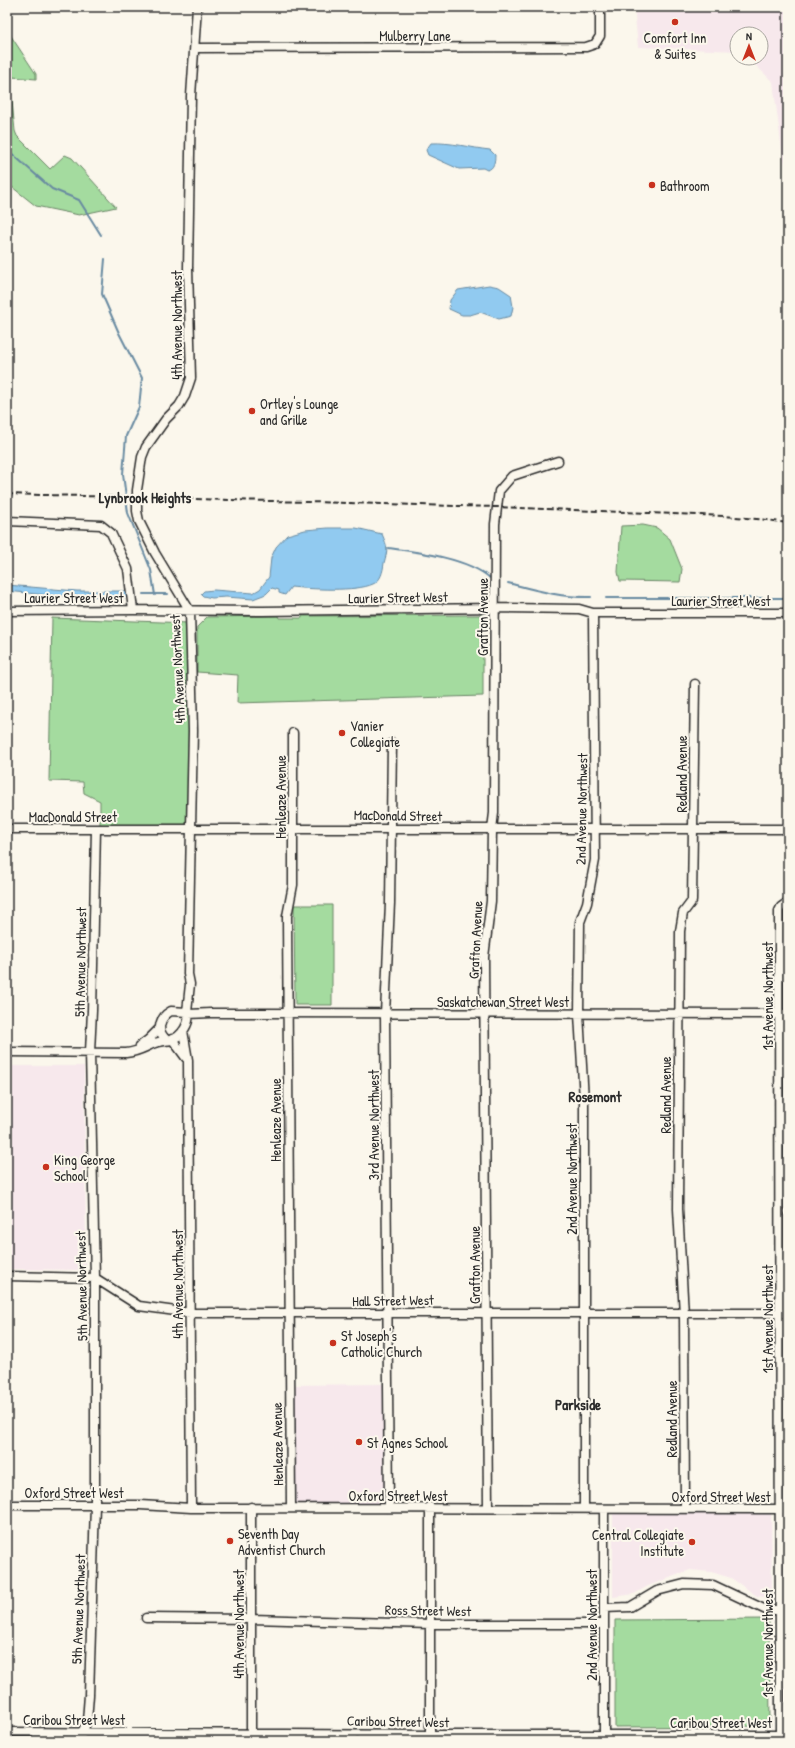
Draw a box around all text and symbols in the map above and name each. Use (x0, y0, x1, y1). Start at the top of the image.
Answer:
marker: Comfort Inn & Suites (670, 17, 680, 27)
street label: Mulberry Lane (379, 26, 451, 46)
north arrow (729, 26, 769, 66)
place label: Comfort Inn & Suites (644, 28, 706, 63)
text: N (746, 29, 752, 43)
place label: Bathroom (660, 176, 709, 195)
marker: Bathroom (647, 180, 657, 190)
street label: 4th Avenue Northwest (167, 270, 186, 380)
place label: Ortley's Lounge and Grille (260, 394, 339, 429)
marker: Ortley's Lounge and Grille (247, 406, 257, 416)
district label: Lynbrook Heights (99, 487, 192, 509)
street label: Grafton Avenue (473, 578, 492, 656)
street label: Laurier Street West (348, 587, 448, 607)
street label: Laurier Street West (24, 588, 124, 607)
street label: Laurier Street West (671, 591, 771, 610)
street label: 4th Avenue Northwest (165, 614, 189, 724)
place label: Vanier Collegiate (350, 716, 401, 752)
marker: Vanier Collegiate (337, 728, 347, 738)
street label: Redland Avenue (672, 735, 691, 813)
street label: 2nd Avenue Northwest (571, 753, 591, 865)
street label: Henleaze Avenue (271, 755, 290, 839)
street label: MacDonald Street (354, 805, 443, 825)
street label: MacDonald Street (29, 807, 117, 826)
street label: Grafton Avenue (463, 900, 487, 980)
street label: 5th Avenue Northwest (70, 907, 90, 1017)
street label: 1st Avenue Northwest (758, 941, 777, 1050)
street label: Saskatchewan Street West (437, 992, 569, 1011)
street label: Redland Avenue (656, 1056, 675, 1134)
street label: 3rd Avenue Northwest (364, 1070, 383, 1180)
street label: Henleaze Avenue (266, 1078, 285, 1162)
district label: Rosemont (569, 1086, 622, 1107)
street label: 2nd Avenue Northwest (562, 1123, 581, 1235)
place label: King George School (54, 1150, 116, 1185)
marker: King George School (41, 1162, 51, 1172)
street label: Grafton Avenue (465, 1226, 484, 1304)
street label: 4th Avenue Northwest (168, 1229, 187, 1339)
street label: 5th Avenue Northwest (71, 1231, 91, 1341)
street label: 1st Avenue Northwest (758, 1264, 777, 1373)
street label: Hall Street West (352, 1290, 434, 1310)
place label: St Joseph's Catholic Church (341, 1326, 422, 1361)
marker: St Joseph's Catholic Church (328, 1338, 338, 1348)
street label: Redland Avenue (662, 1380, 681, 1458)
district label: Parkside (555, 1394, 601, 1415)
street label: Henleaze Avenue (267, 1402, 287, 1486)
place label: St Agnes School (367, 1433, 448, 1453)
marker: St Agnes School (354, 1437, 364, 1447)
street label: Oxford Street West (24, 1483, 124, 1502)
street label: Oxford Street West (348, 1486, 448, 1505)
street label: Oxford Street West (671, 1487, 771, 1506)
place label: Seventh Day Adventist Church (238, 1524, 325, 1559)
place label: Central Collegiate Institute (592, 1525, 684, 1560)
marker: Seventh Day Adventist Church (225, 1536, 235, 1546)
marker: Central Collegiate Institute (687, 1537, 697, 1547)
street label: 5th Avenue Northwest (67, 1554, 89, 1664)
street label: 4th Avenue Northwest (229, 1569, 248, 1679)
street label: 2nd Avenue Northwest (582, 1569, 601, 1681)
street label: 1st Avenue Northwest (758, 1588, 777, 1697)
street label: Ross Street West (385, 1600, 471, 1620)
street label: Caribou Street West (23, 1710, 125, 1729)
street label: Caribou Street West (347, 1711, 449, 1731)
street label: Caribou Street West (670, 1713, 772, 1732)

